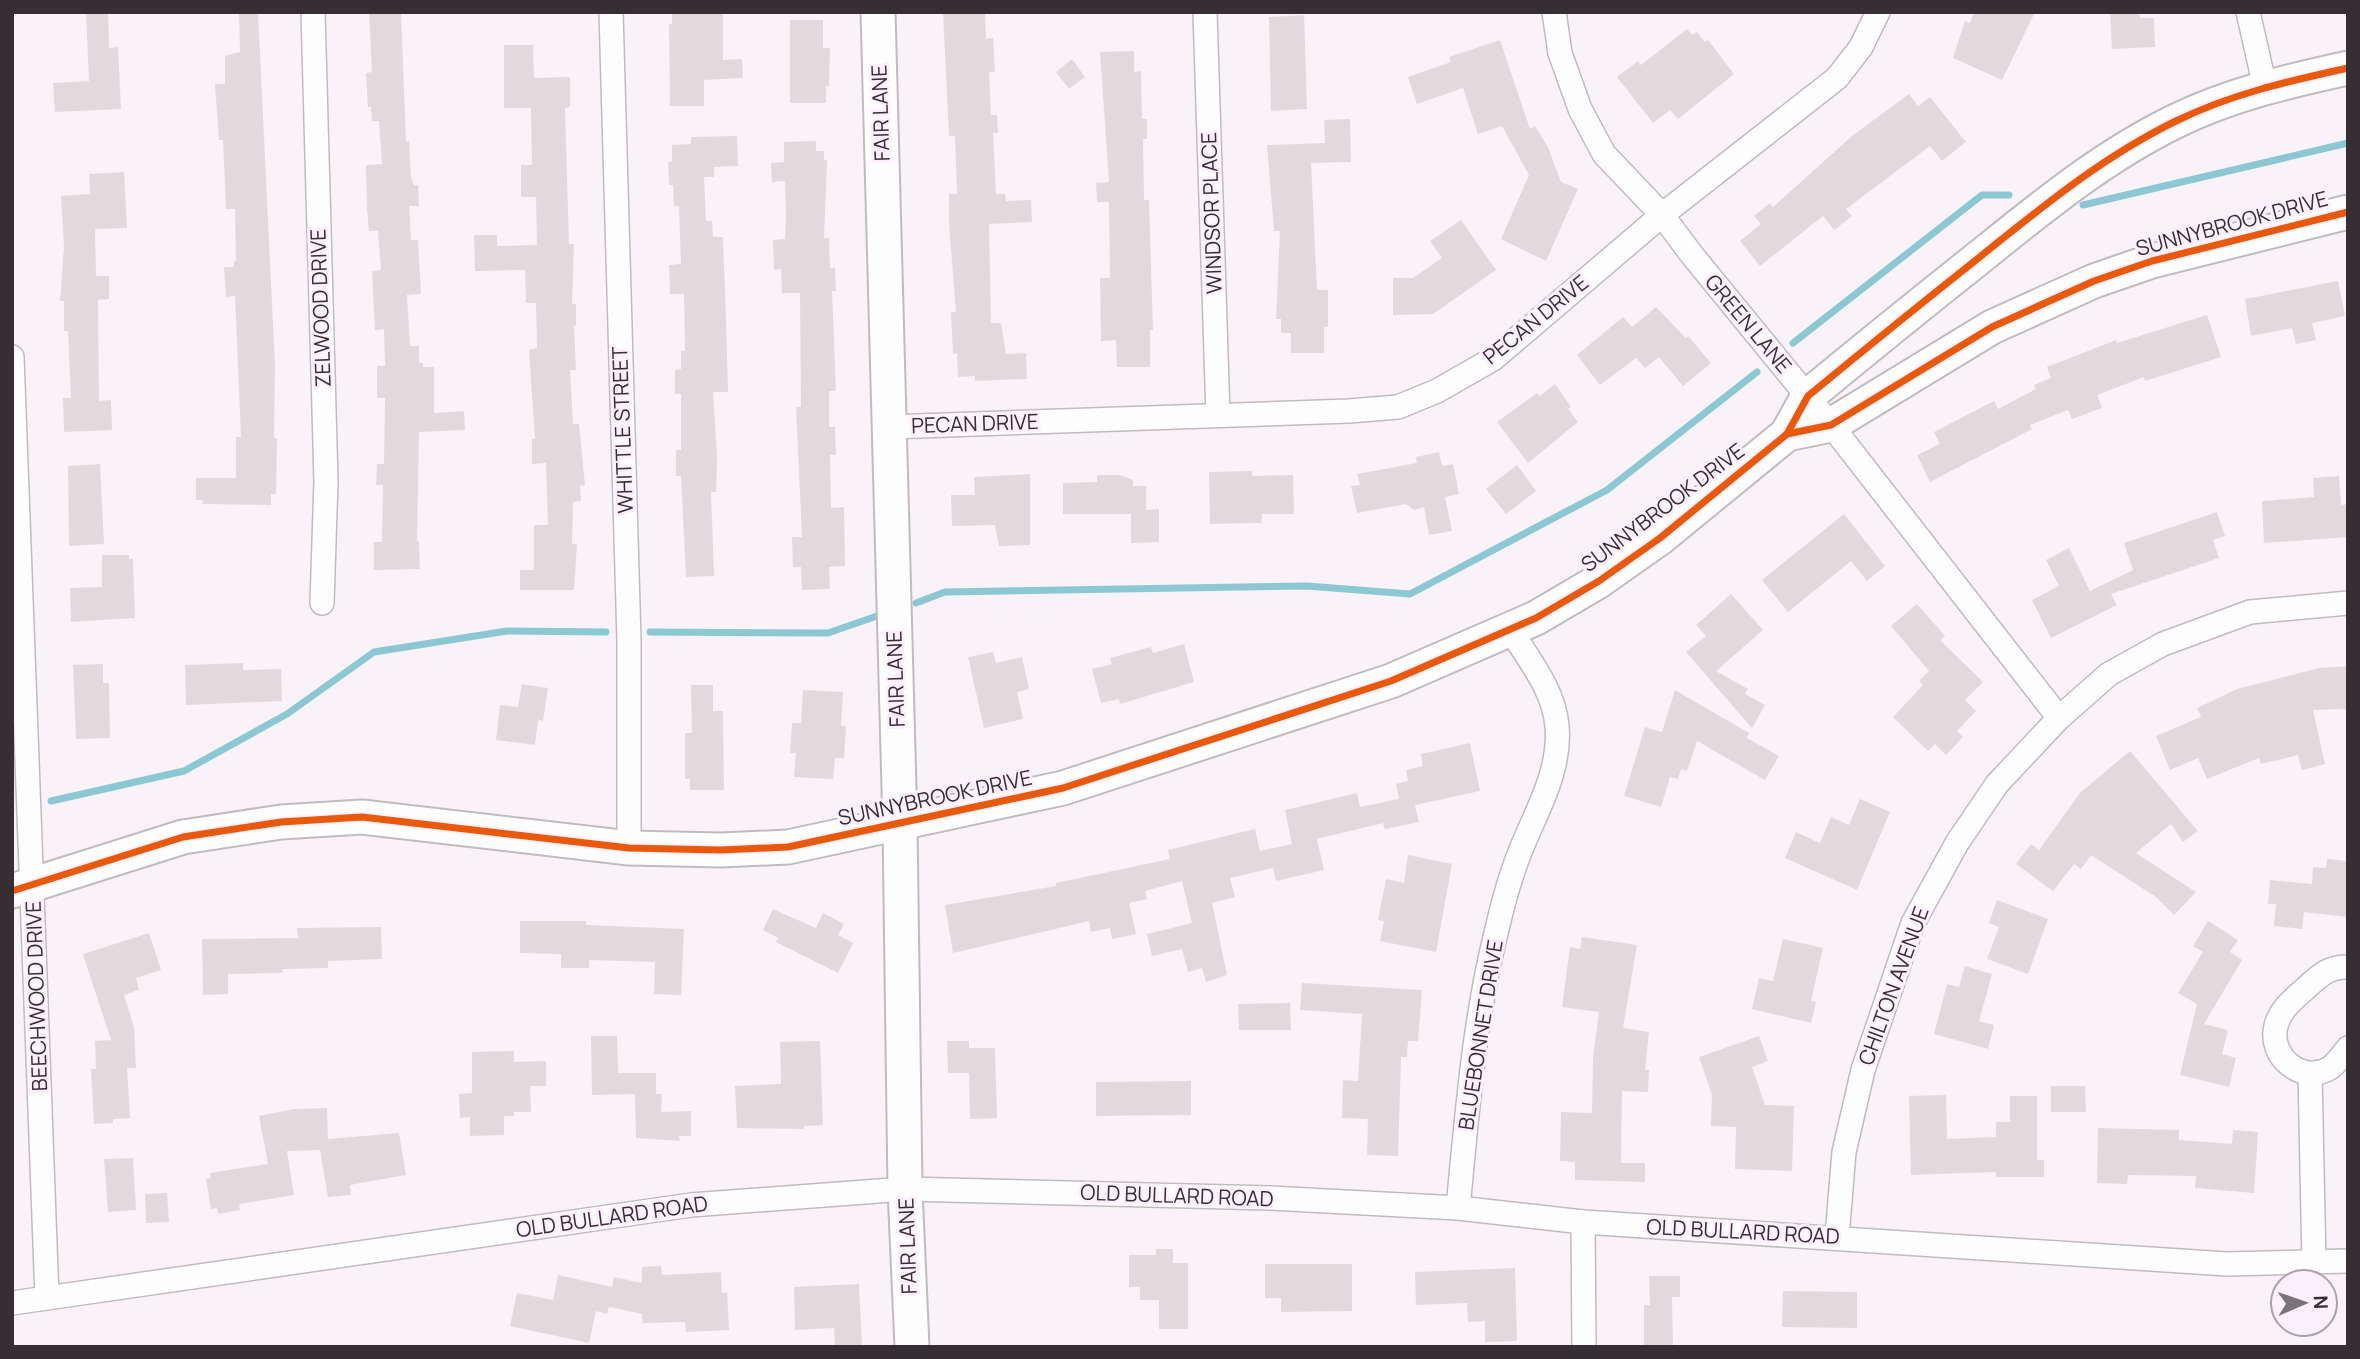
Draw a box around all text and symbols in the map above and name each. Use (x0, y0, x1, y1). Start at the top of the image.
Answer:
street label: FAIR LANE (864, 64, 896, 162)
street label: WINDSOR PLACE (1194, 132, 1228, 294)
street label: SUNNYBROOK DRIVE (2133, 184, 2331, 262)
street label: ZELWOOD DRIVE (303, 228, 337, 388)
street label: PECAN DRIVE (1477, 268, 1594, 370)
street label: GREEN LANE (1699, 268, 1798, 379)
street label: WHITTLE STREET (605, 345, 639, 514)
street label: PECAN DRIVE (911, 407, 1039, 439)
street label: SUNNYBROOK DRIVE (1575, 437, 1750, 578)
street label: FAIR LANE (879, 630, 911, 728)
street label: SUNNYBROOK DRIVE (835, 763, 1034, 831)
street label: BEECHWOOD DRIVE (19, 900, 53, 1092)
street label: CHILTON AVENUE (1851, 903, 1935, 1069)
street label: BLUEBONNET DRIVE (1451, 938, 1509, 1132)
street label: OLD BULLARD ROAD (1080, 1178, 1274, 1212)
street label: OLD BULLARD ROAD (514, 1189, 710, 1243)
street label: FAIR LANE (891, 1197, 923, 1295)
street label: OLD BULLARD ROAD (1646, 1212, 1840, 1250)
north arrow (2269, 1268, 2339, 1338)
text: N (2308, 1295, 2334, 1310)

